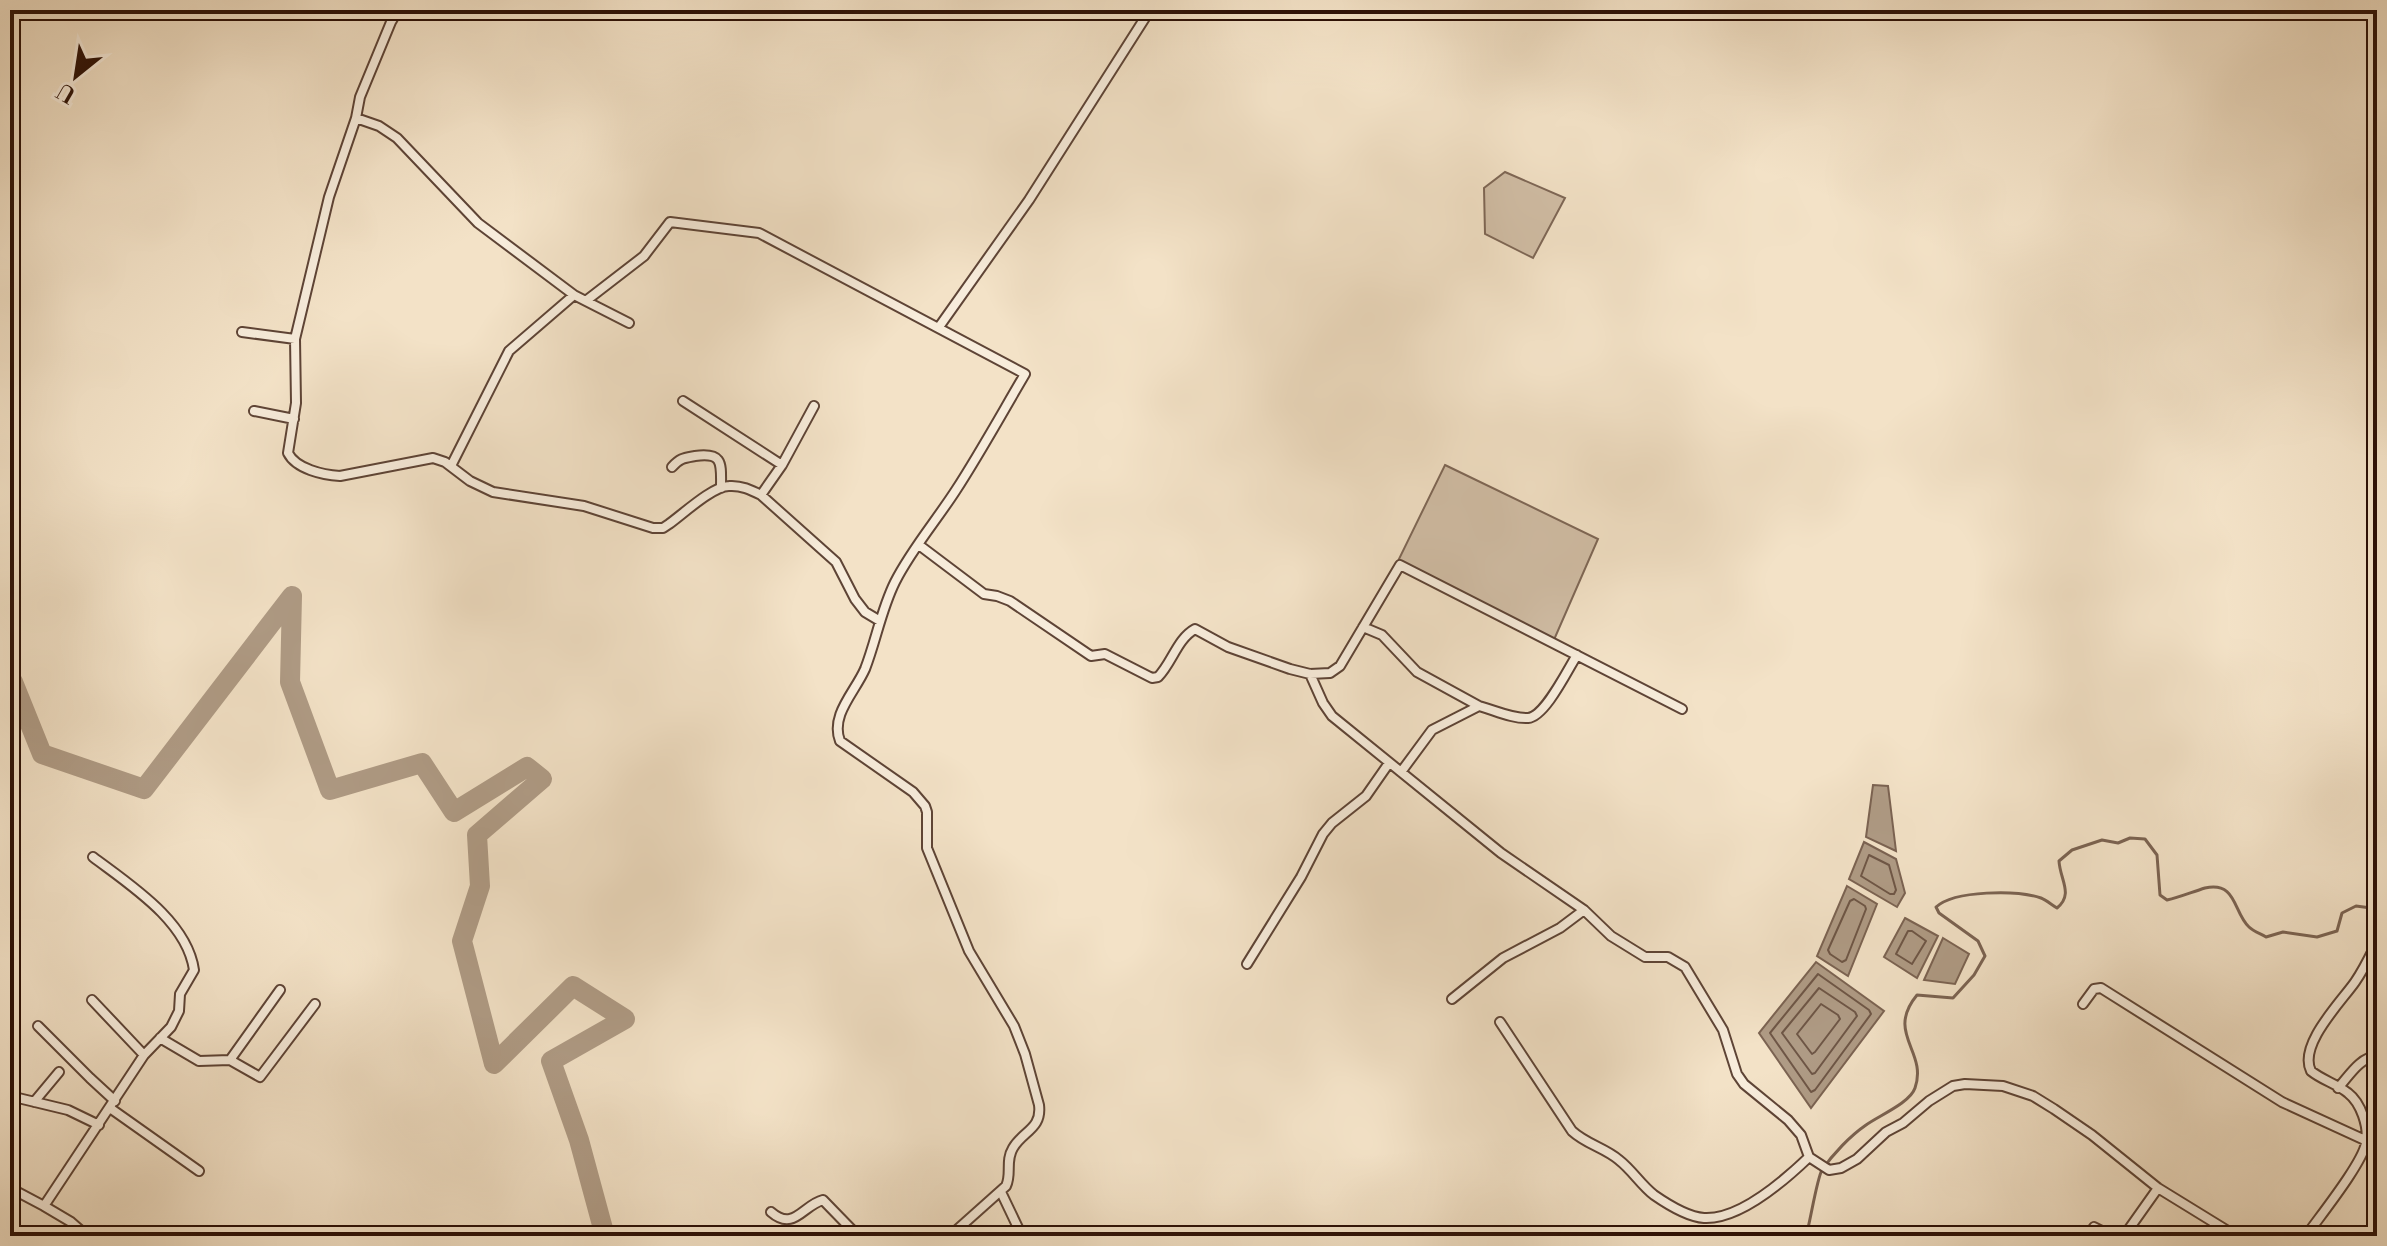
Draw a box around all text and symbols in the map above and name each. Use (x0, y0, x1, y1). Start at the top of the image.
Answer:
north arrow (36, 36, 116, 116)
text: U (53, 76, 81, 108)

